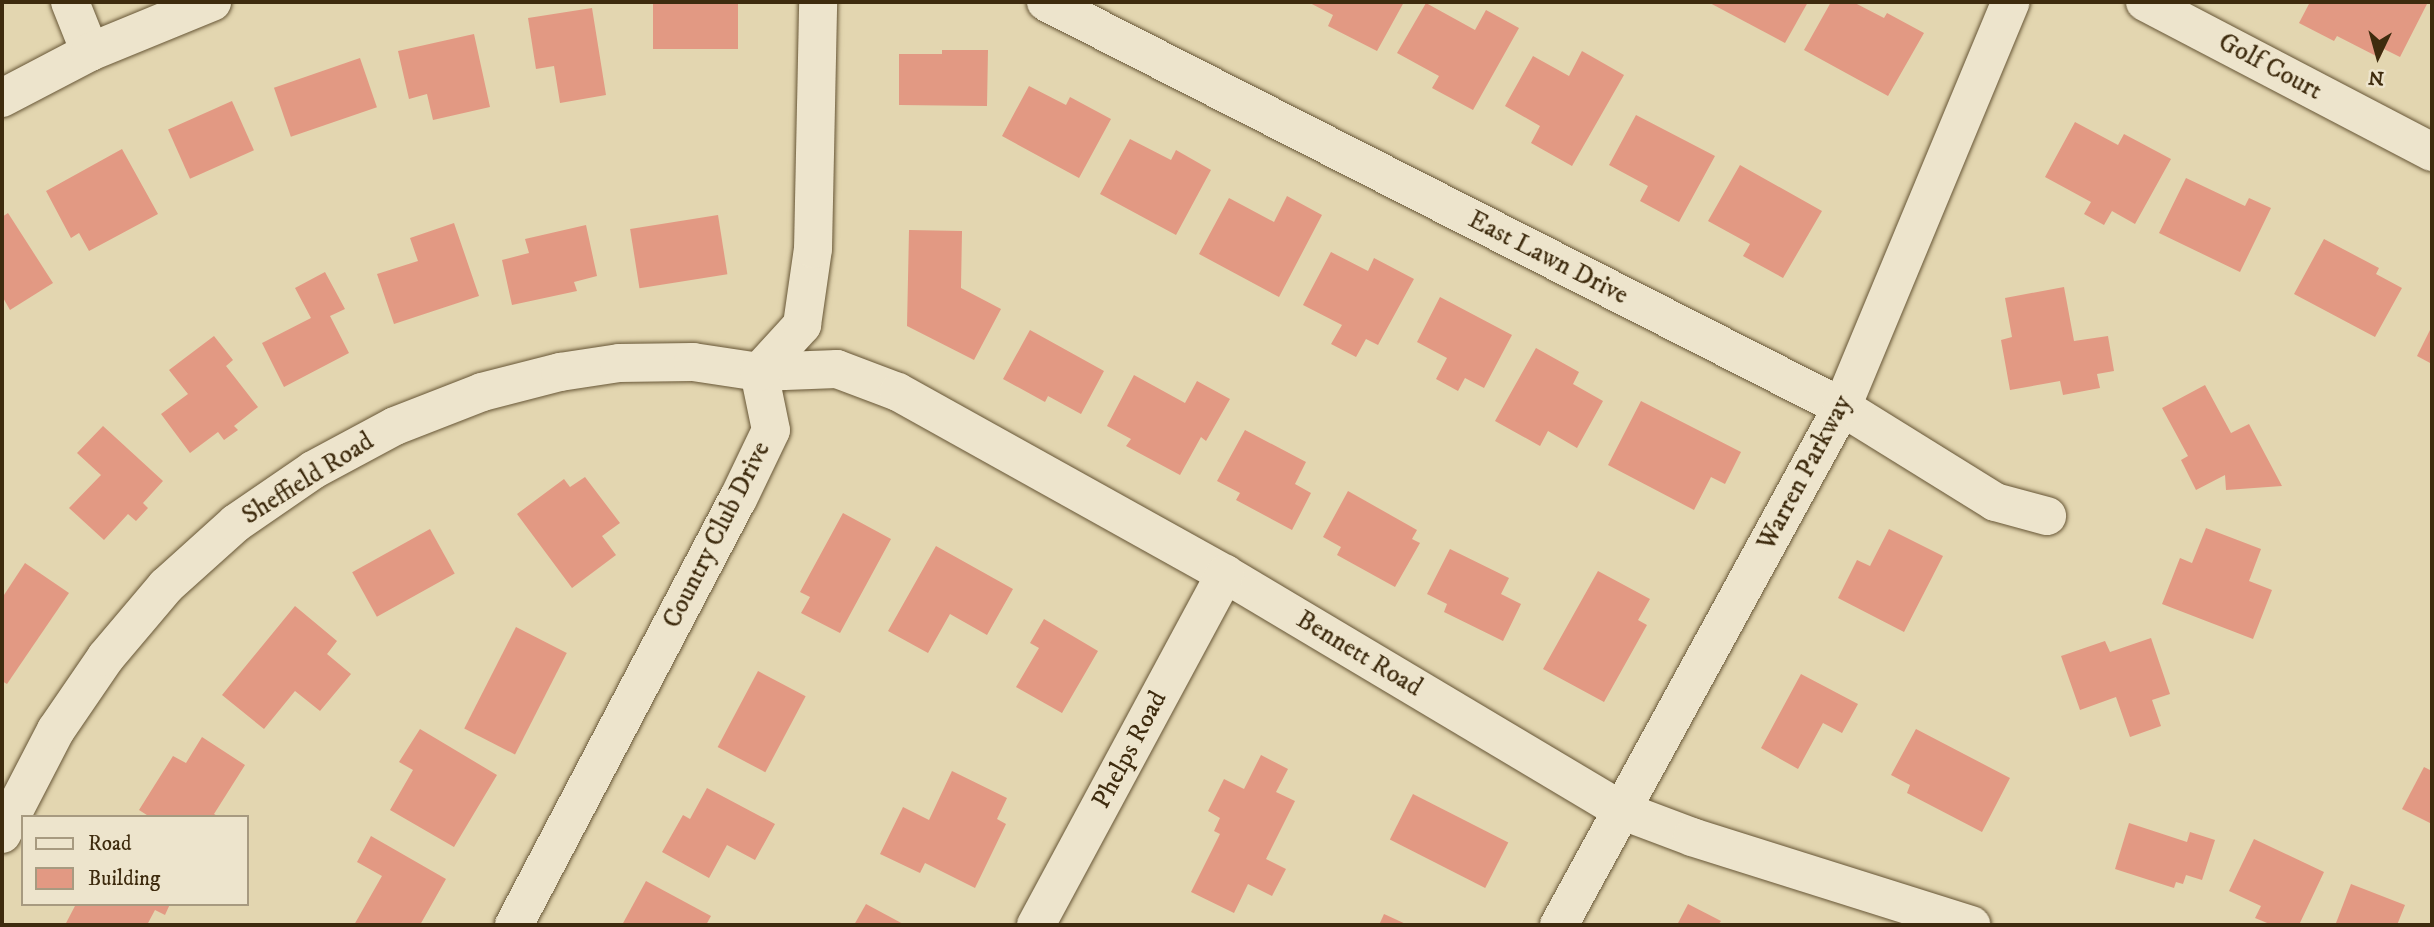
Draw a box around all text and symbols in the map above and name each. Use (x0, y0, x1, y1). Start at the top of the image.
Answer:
north arrow (2343, 21, 2413, 91)
street label: Golf Court (2213, 27, 2327, 107)
text: N (2367, 65, 2385, 90)
street label: East Lawn Drive (1463, 204, 1633, 312)
street label: Warren Parkway (1751, 390, 1859, 556)
street label: Sheffield Road (236, 426, 380, 532)
street label: Country Club Drive (657, 437, 777, 633)
street label: Bennett Road (1290, 604, 1428, 704)
street label: Phelps Road (1086, 686, 1174, 814)
legend (21, 815, 248, 906)
text: Road (88, 831, 132, 857)
text: Building (88, 866, 160, 892)

